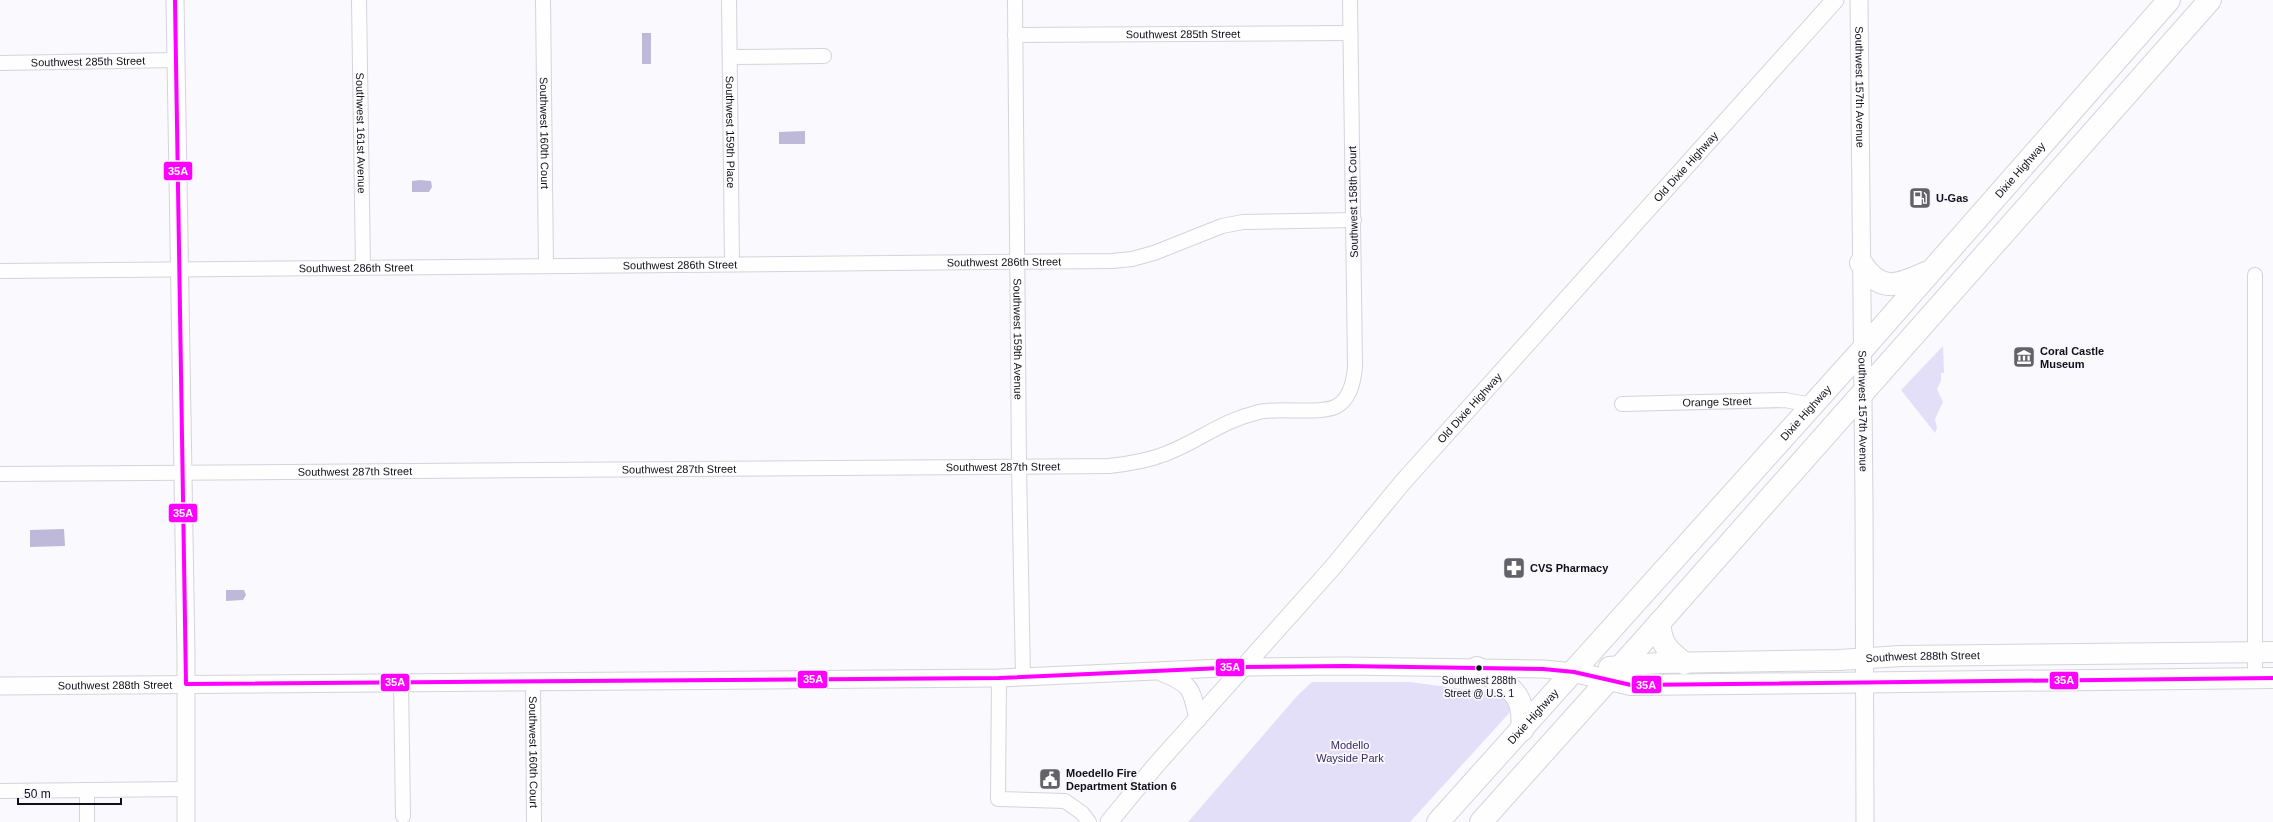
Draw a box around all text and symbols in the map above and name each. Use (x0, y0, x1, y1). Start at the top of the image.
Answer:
street label: Southwest 157th Avenue (1853, 26, 1866, 148)
street label: Southwest 285th Street (1126, 28, 1240, 40)
street label: Southwest 285th Street (31, 55, 145, 68)
street label: Southwest 161st Avenue (354, 72, 368, 194)
street label: Southwest 159th Place (724, 76, 737, 188)
street label: Southwest 160th Court (538, 77, 551, 189)
street label: Old Dixie Highway (1651, 129, 1720, 204)
street label: Dixie Highway (1992, 139, 2048, 200)
street label: Southwest 158th Court (1346, 146, 1360, 258)
line badge: 35A (163, 161, 193, 181)
text: 35A (168, 165, 188, 177)
fuel station icon: U-Gas (1907, 185, 1933, 211)
place label: U-Gas (1936, 192, 1968, 204)
street label: Southwest 286th Street (947, 255, 1061, 268)
street label: Southwest 286th Street (623, 258, 737, 271)
street label: Southwest 286th Street (299, 261, 413, 274)
street label: Southwest 159th Avenue (1011, 278, 1024, 400)
museum icon: Coral Castle Museum (2011, 344, 2037, 370)
place label: Coral Castle Museum (2040, 345, 2104, 370)
street label: Southwest 157th Avenue (1856, 350, 1870, 472)
street label: Old Dixie Highway (1435, 370, 1504, 445)
street label: Dixie Highway (1778, 383, 1834, 443)
street label: Orange Street (1682, 395, 1752, 409)
street label: Southwest 287th Street (946, 460, 1060, 473)
street label: Southwest 287th Street (622, 463, 736, 476)
street label: Southwest 287th Street (298, 465, 412, 478)
line badge: 35A (168, 503, 198, 523)
text: 35A (173, 507, 193, 519)
pharmacy icon: CVS Pharmacy (1501, 555, 1527, 581)
place label: CVS Pharmacy (1530, 562, 1609, 574)
street label: Southwest 288th Street (1865, 649, 1980, 664)
line badge: 35A (1215, 658, 1245, 677)
text: 35A (1220, 661, 1240, 673)
marker: Southwest 288th Street @ U.S. 1 (1474, 663, 1484, 673)
line badge: 35A (797, 670, 828, 689)
line badge: 35A (2049, 671, 2079, 690)
line badge: 35A (380, 673, 410, 692)
text: 35A (803, 673, 823, 685)
text: 35A (2054, 674, 2074, 686)
place label: Southwest 288th Street @ U.S. 1 (1442, 675, 1516, 699)
line badge: 35A (1631, 675, 1662, 694)
text: 35A (385, 676, 405, 688)
street label: Southwest 288th Street (58, 679, 172, 692)
text: 35A (1636, 679, 1656, 691)
street label: Dixie Highway (1505, 686, 1561, 746)
street label: Southwest 160th Court (527, 696, 540, 808)
park label: Modello Wayside Park (1316, 739, 1384, 764)
public building icon: Moedello Fire Department Station 6 (1037, 766, 1063, 792)
place label: Moedello Fire Department Station 6 (1066, 767, 1177, 792)
scale bar (18, 780, 121, 806)
text: 50 m (24, 787, 51, 801)

